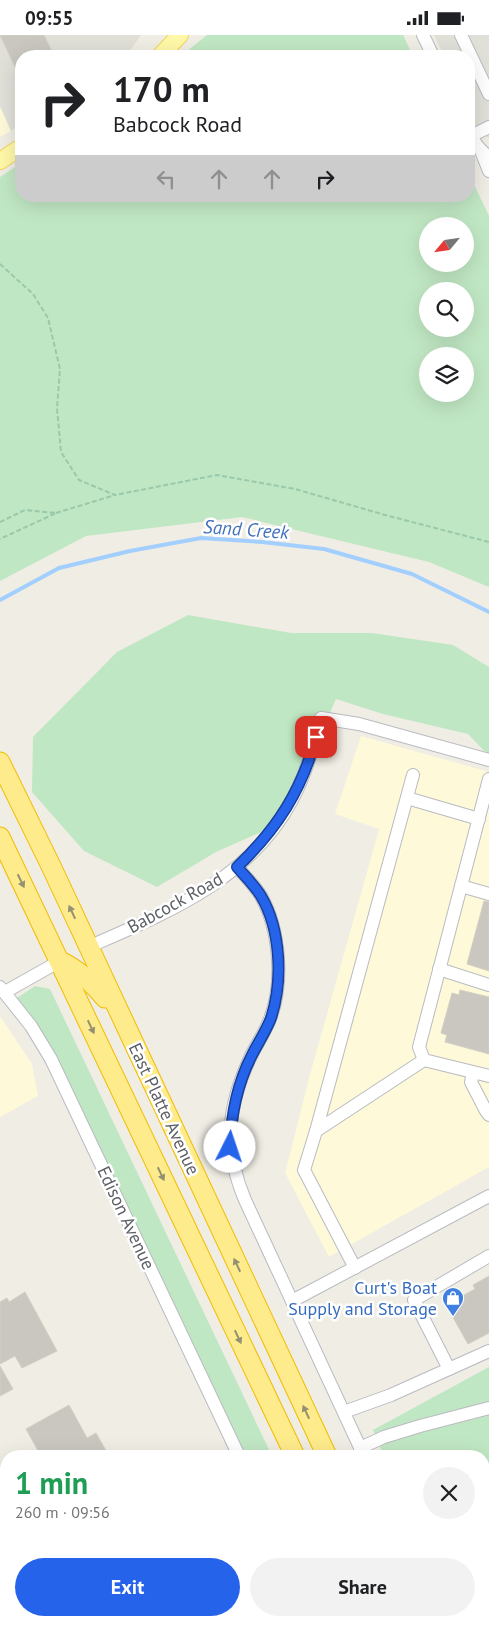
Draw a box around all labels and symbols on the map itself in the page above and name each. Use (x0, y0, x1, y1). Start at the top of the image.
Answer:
north arrow (419, 217, 474, 273)
water label: Sand Creek (202, 514, 291, 544)
pin (295, 716, 337, 758)
street label: Babcock Road (123, 867, 227, 938)
one-way arrow (17, 873, 25, 888)
one-way arrow (68, 905, 76, 919)
one-way arrow (88, 1020, 96, 1034)
street label: East Platte Avenue (124, 1039, 205, 1178)
position arrow (203, 1120, 255, 1172)
street label: Edison Avenue (92, 1162, 160, 1273)
one-way arrow (157, 1167, 165, 1181)
one-way arrow (233, 1258, 241, 1272)
place label: Curt's Boat Supply and Storage (288, 1276, 437, 1320)
shop icon: Curt's Boat Supply and Storage (441, 1286, 465, 1317)
one-way arrow (234, 1329, 242, 1344)
one-way arrow (302, 1405, 310, 1419)

